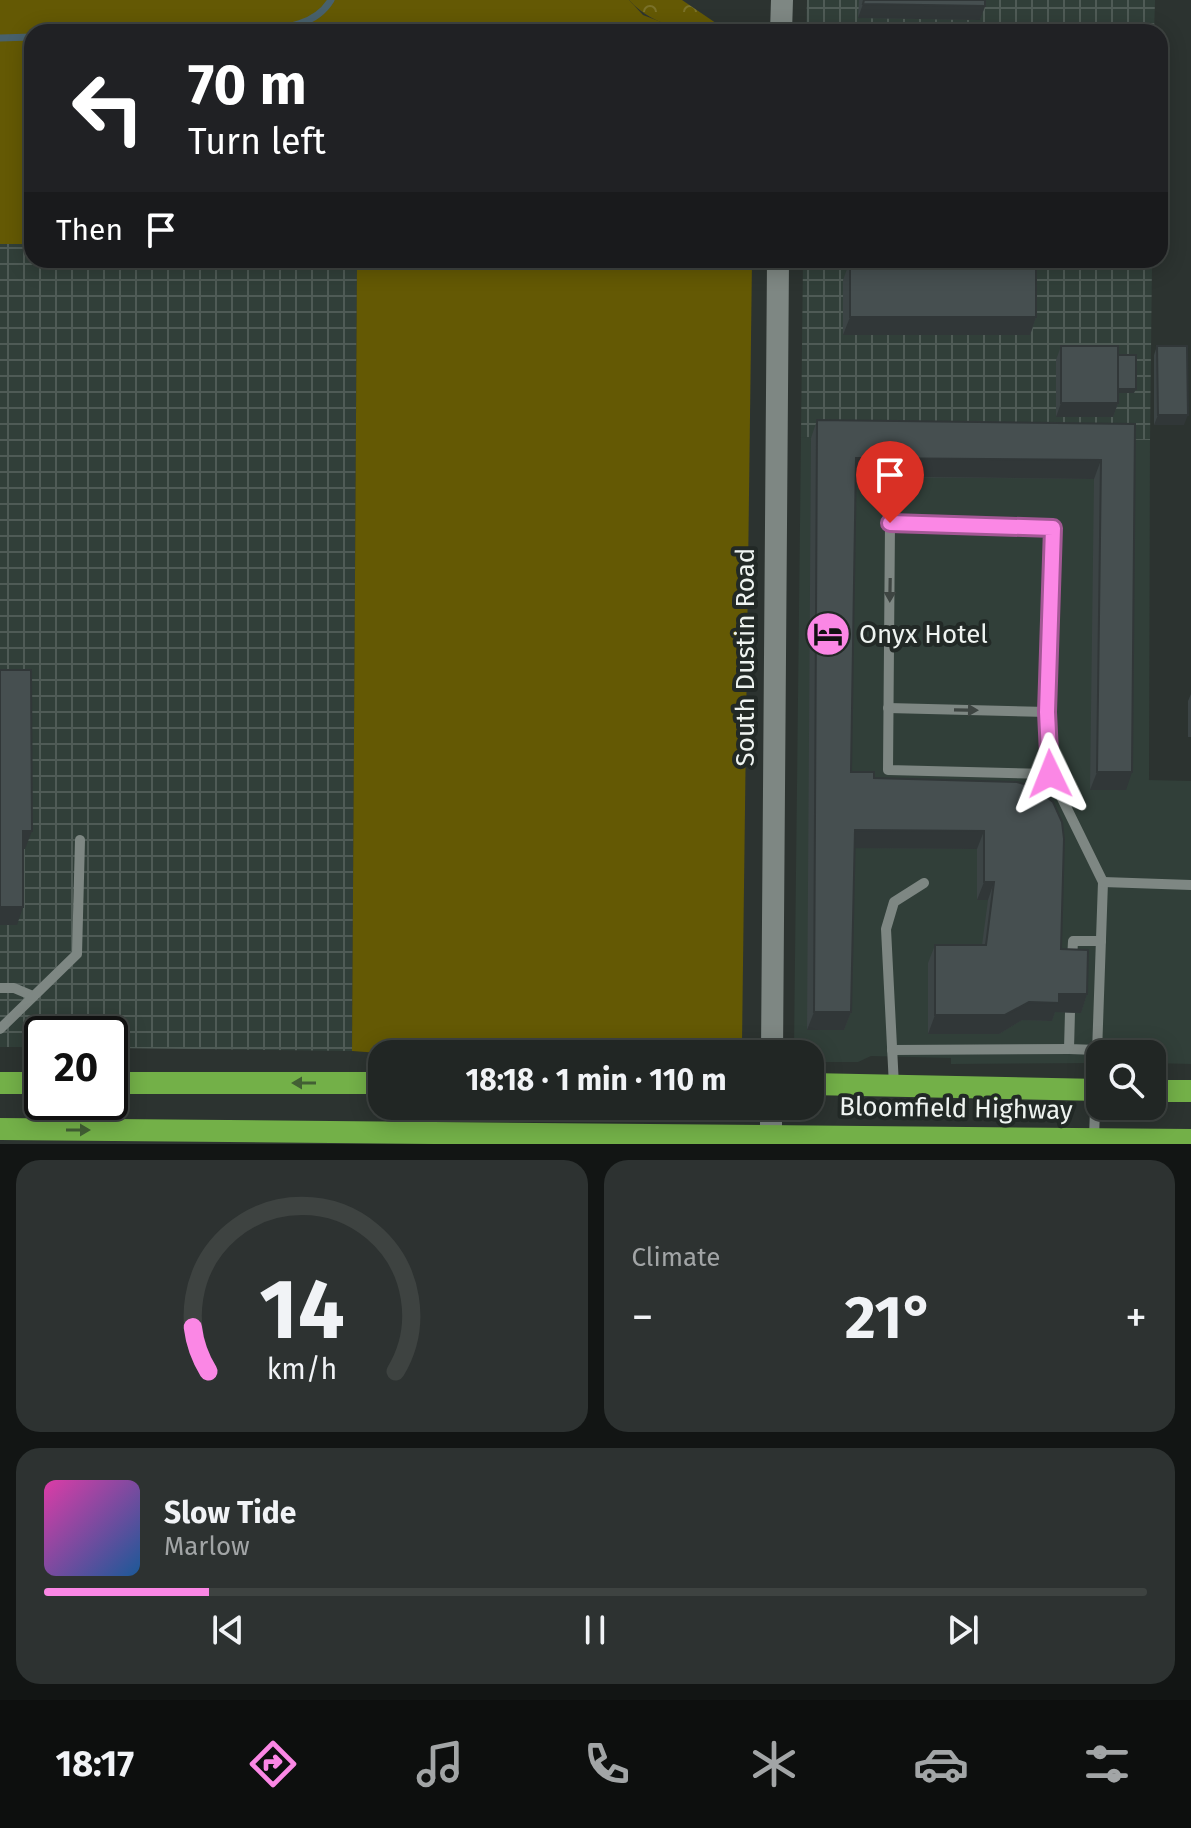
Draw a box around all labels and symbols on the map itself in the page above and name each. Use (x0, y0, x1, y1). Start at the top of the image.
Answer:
pin (856, 441, 924, 523)
street label: South Dustin Road (730, 548, 761, 766)
one-way arrow (883, 578, 896, 603)
hotel icon: Onyx Hotel (804, 610, 852, 658)
place label: Onyx Hotel (859, 619, 988, 650)
one-way arrow (954, 704, 979, 717)
position arrow (1008, 732, 1092, 816)
speed limit sign: 20 (24, 1016, 128, 1120)
one-way arrow (291, 1077, 316, 1089)
street label: Bloomfield Highway (839, 1091, 1073, 1126)
one-way arrow (66, 1123, 91, 1136)

